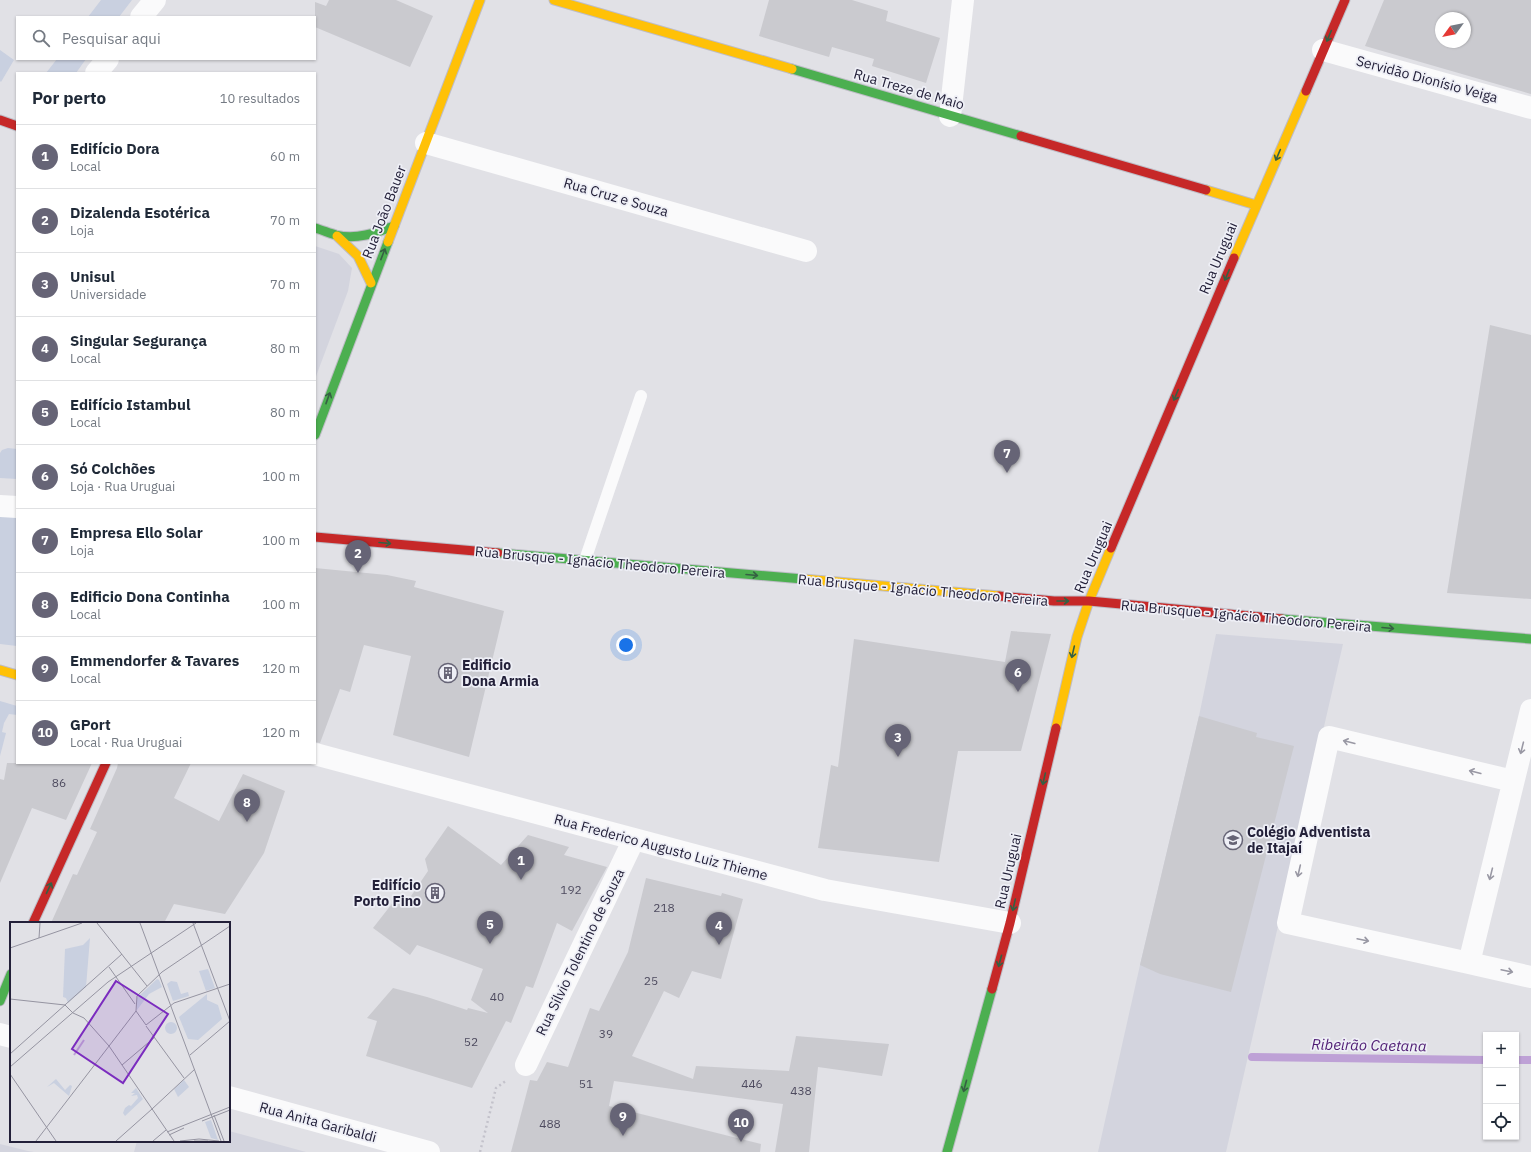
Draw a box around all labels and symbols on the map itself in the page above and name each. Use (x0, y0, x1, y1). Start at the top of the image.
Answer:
north arrow (1435, 12, 1471, 48)
one-way arrow (1325, 29, 1333, 41)
street label: Servidão Dionísio Veiga (1354, 51, 1500, 107)
street label: Rua Treze de Maio (852, 65, 967, 113)
one-way arrow (1273, 149, 1281, 161)
street label: Rua João Bauer (358, 163, 410, 261)
street label: Rua Cruz e Souza (562, 173, 671, 221)
street label: Rua Uruguai (1195, 219, 1241, 297)
one-way arrow (379, 249, 387, 261)
one-way arrow (1222, 268, 1230, 280)
one-way arrow (1172, 388, 1180, 400)
one-way arrow (325, 392, 333, 404)
pin: 7 (994, 440, 1020, 473)
street label: Rua Uruguai (1070, 518, 1116, 596)
pin: 2 (345, 540, 371, 573)
one-way arrow (378, 540, 391, 547)
street label: Rua Brusque - Ignácio Theodoro Pereira (474, 542, 726, 582)
street label: Rua Brusque - Ignácio Theodoro Pereira (797, 570, 1049, 610)
one-way arrow (745, 571, 758, 578)
street label: Rua Brusque - Ignácio Theodoro Pereira (1120, 596, 1372, 636)
one-way arrow (1056, 597, 1069, 605)
one-way arrow (1381, 625, 1394, 632)
your location (616, 635, 636, 655)
one-way arrow (1069, 645, 1077, 658)
place label: Edificio Dona Armia (462, 656, 539, 690)
pin: 6 (1005, 659, 1031, 692)
building icon: Edificio Dona Armia (437, 662, 459, 684)
pin: 3 (885, 724, 911, 757)
one-way arrow (1343, 737, 1356, 745)
one-way arrow (1517, 741, 1525, 754)
one-way arrow (1469, 767, 1482, 775)
one-way arrow (1039, 772, 1047, 785)
house number: 86 (52, 775, 66, 790)
pin: 8 (234, 789, 260, 822)
street label: Rua Frederico Augusto Luiz Thieme (552, 810, 770, 884)
place label: Colégio Adventista de Itajaí (1247, 823, 1370, 857)
school or university icon: Colégio Adventista de Itajaí (1222, 829, 1244, 851)
street label: Rua Uruguai (991, 832, 1025, 910)
pin: 1 (508, 847, 534, 880)
one-way arrow (1295, 864, 1303, 877)
street label: Rua Sílvio Tolentino de Souza (532, 865, 629, 1038)
one-way arrow (1486, 867, 1494, 880)
place label: Edifício Porto Fino (354, 876, 421, 910)
one-way arrow (46, 882, 53, 894)
building icon: Edifício Porto Fino (424, 882, 446, 904)
house number: 192 (560, 882, 582, 897)
one-way arrow (1010, 898, 1018, 911)
house number: 218 (653, 900, 675, 915)
pin: 5 (477, 911, 503, 944)
pin: 4 (706, 912, 732, 945)
inset map (10, 922, 230, 1142)
one-way arrow (1356, 936, 1369, 944)
one-way arrow (996, 954, 1003, 967)
one-way arrow (1500, 968, 1513, 976)
house number: 25 (644, 973, 658, 988)
house number: 40 (490, 989, 504, 1004)
house number: 39 (599, 1026, 613, 1041)
house number: 52 (464, 1034, 478, 1049)
water label: Ribeirão Caetana (1311, 1034, 1427, 1056)
house number: 51 (579, 1076, 593, 1091)
house number: 446 (741, 1076, 763, 1091)
one-way arrow (961, 1079, 968, 1092)
house number: 438 (790, 1083, 812, 1098)
street label: Rua Anita Garibaldi (257, 1098, 379, 1146)
pin: 9 (610, 1103, 636, 1136)
pin: 10 (728, 1109, 754, 1142)
house number: 488 (539, 1116, 561, 1131)

